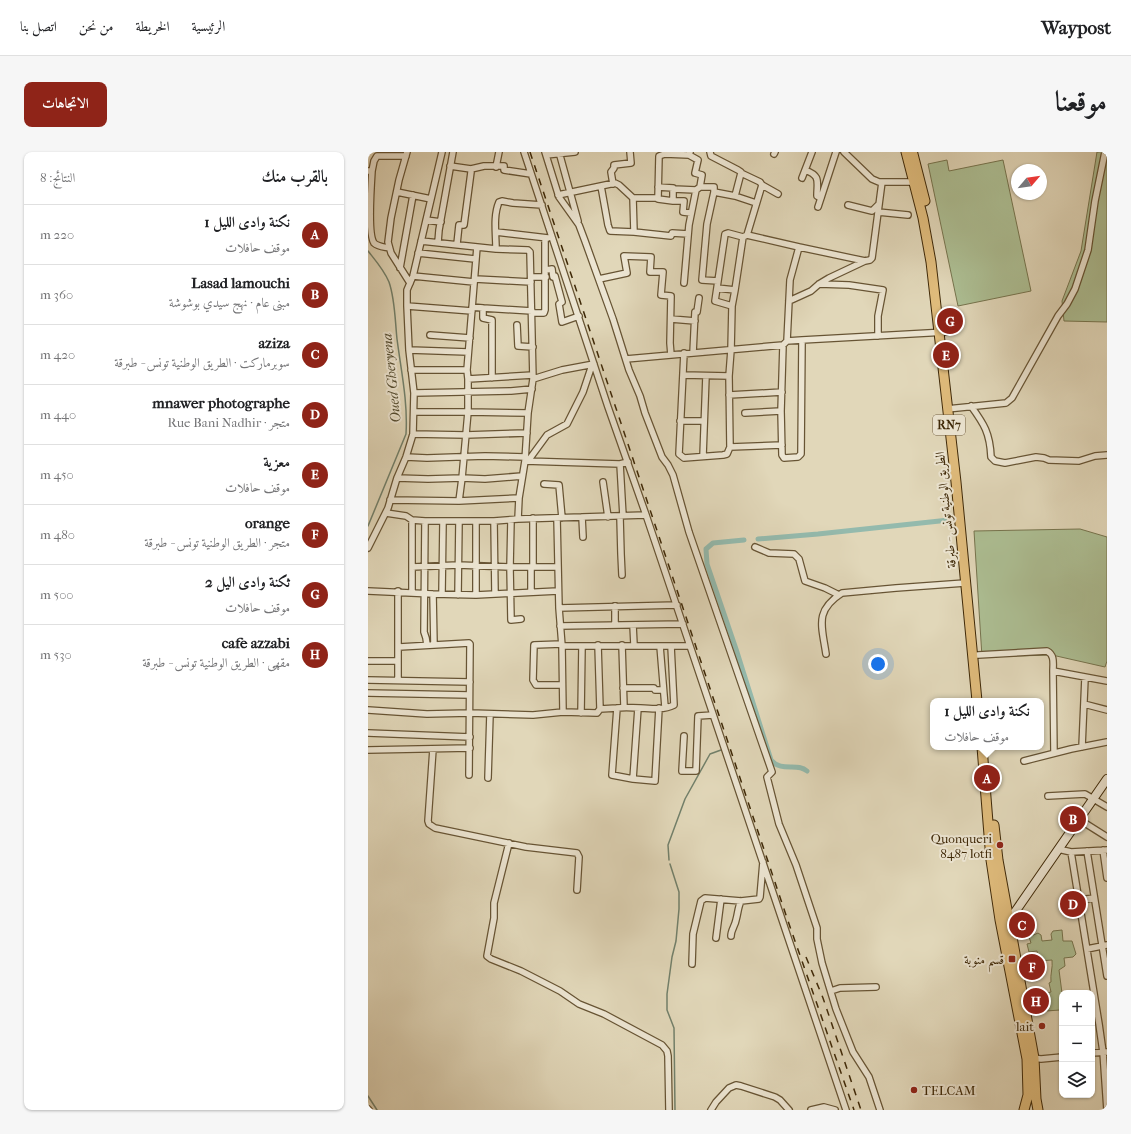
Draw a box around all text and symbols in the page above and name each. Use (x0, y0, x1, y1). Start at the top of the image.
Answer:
text: Waypost (1041, 17, 1111, 39)
text: اتصل بنا (20, 18, 57, 35)
text: من نحن (79, 18, 114, 35)
text: الخريطة (136, 18, 170, 35)
text: الرئيسية (192, 18, 225, 35)
button: الاتجاهات (24, 82, 107, 127)
text: موقعنا (1055, 85, 1107, 118)
north arrow (1011, 164, 1047, 200)
text: بالقرب منك (262, 166, 328, 186)
text: النتائج: 8 (40, 170, 75, 185)
text: نكنة وادى الليل 1 (204, 213, 290, 231)
text: 220 m (40, 227, 74, 242)
text: A (311, 227, 319, 242)
text: موقف حافلات (225, 240, 290, 255)
text: Lasad lamouchi (191, 274, 290, 292)
text: 360 m (40, 287, 73, 302)
text: B (311, 287, 319, 302)
text: مبنى عام · نهج سيدي بوشوشة (169, 295, 290, 310)
pin: G (937, 306, 963, 336)
water label: Oued Gheryena (378, 332, 405, 424)
text: aziza (258, 334, 290, 352)
pin: E (933, 340, 959, 370)
text: 420 m (40, 347, 75, 362)
text: C (311, 347, 319, 362)
text: سوبرماركت · الطريق الوطنية تونس - طبرقة (114, 355, 290, 370)
text: mnawer photographe (152, 394, 290, 412)
text: 440 m (40, 407, 76, 422)
text: D (310, 407, 320, 422)
text: متجر · Rue Bani Nadhir (167, 415, 290, 430)
road number: RN7 (933, 415, 965, 435)
street label: الطريق الوطنية تونس - طبرقة (932, 451, 961, 569)
text: معزية (263, 453, 290, 471)
text: 450 m (40, 467, 74, 482)
text: E (311, 467, 319, 482)
text: موقف حافلات (225, 480, 290, 495)
text: orange (245, 514, 290, 532)
text: 480 m (40, 527, 75, 542)
text: F (312, 527, 319, 542)
text: متجر · الطريق الوطنية تونس - طبرقة (144, 535, 290, 550)
text: ثكنة وادى اليل 2 (205, 573, 290, 591)
text: 500 m (40, 587, 74, 602)
text: G (310, 587, 320, 602)
text: موقف حافلات (225, 600, 290, 615)
text: cafe azzabi (222, 634, 290, 652)
text: 530 m (40, 647, 72, 662)
text: H (310, 647, 320, 662)
your location (868, 654, 888, 674)
text: مقهى · الطريق الوطنية تونس - طبرقة (142, 655, 290, 670)
popup (930, 698, 1044, 750)
text: نكنة وادى الليل 1 (944, 702, 1030, 720)
text: موقف حافلات (944, 729, 1009, 744)
pin: A (974, 763, 1000, 793)
pin: B (1060, 804, 1086, 834)
place label: Quonqueri 8487 lotfi (931, 831, 992, 861)
marker: Quonqueri 8487 lotfi (995, 840, 1005, 850)
pin: D (1060, 889, 1086, 919)
pin: C (1009, 910, 1035, 940)
place label: قسم منوبة (964, 952, 1004, 973)
pin: F (1019, 952, 1045, 982)
marker: قسم منوبة (1007, 954, 1017, 964)
pin: H (1023, 986, 1049, 1016)
map controls (1059, 990, 1095, 1098)
button: + (1059, 990, 1095, 1026)
place label: lait (1015, 1019, 1034, 1034)
marker: lait (1037, 1021, 1047, 1031)
button: − (1059, 1026, 1095, 1062)
button: layers (1059, 1062, 1095, 1098)
place label: TELCAM (922, 1083, 976, 1098)
marker: TELCAM (909, 1085, 919, 1095)

